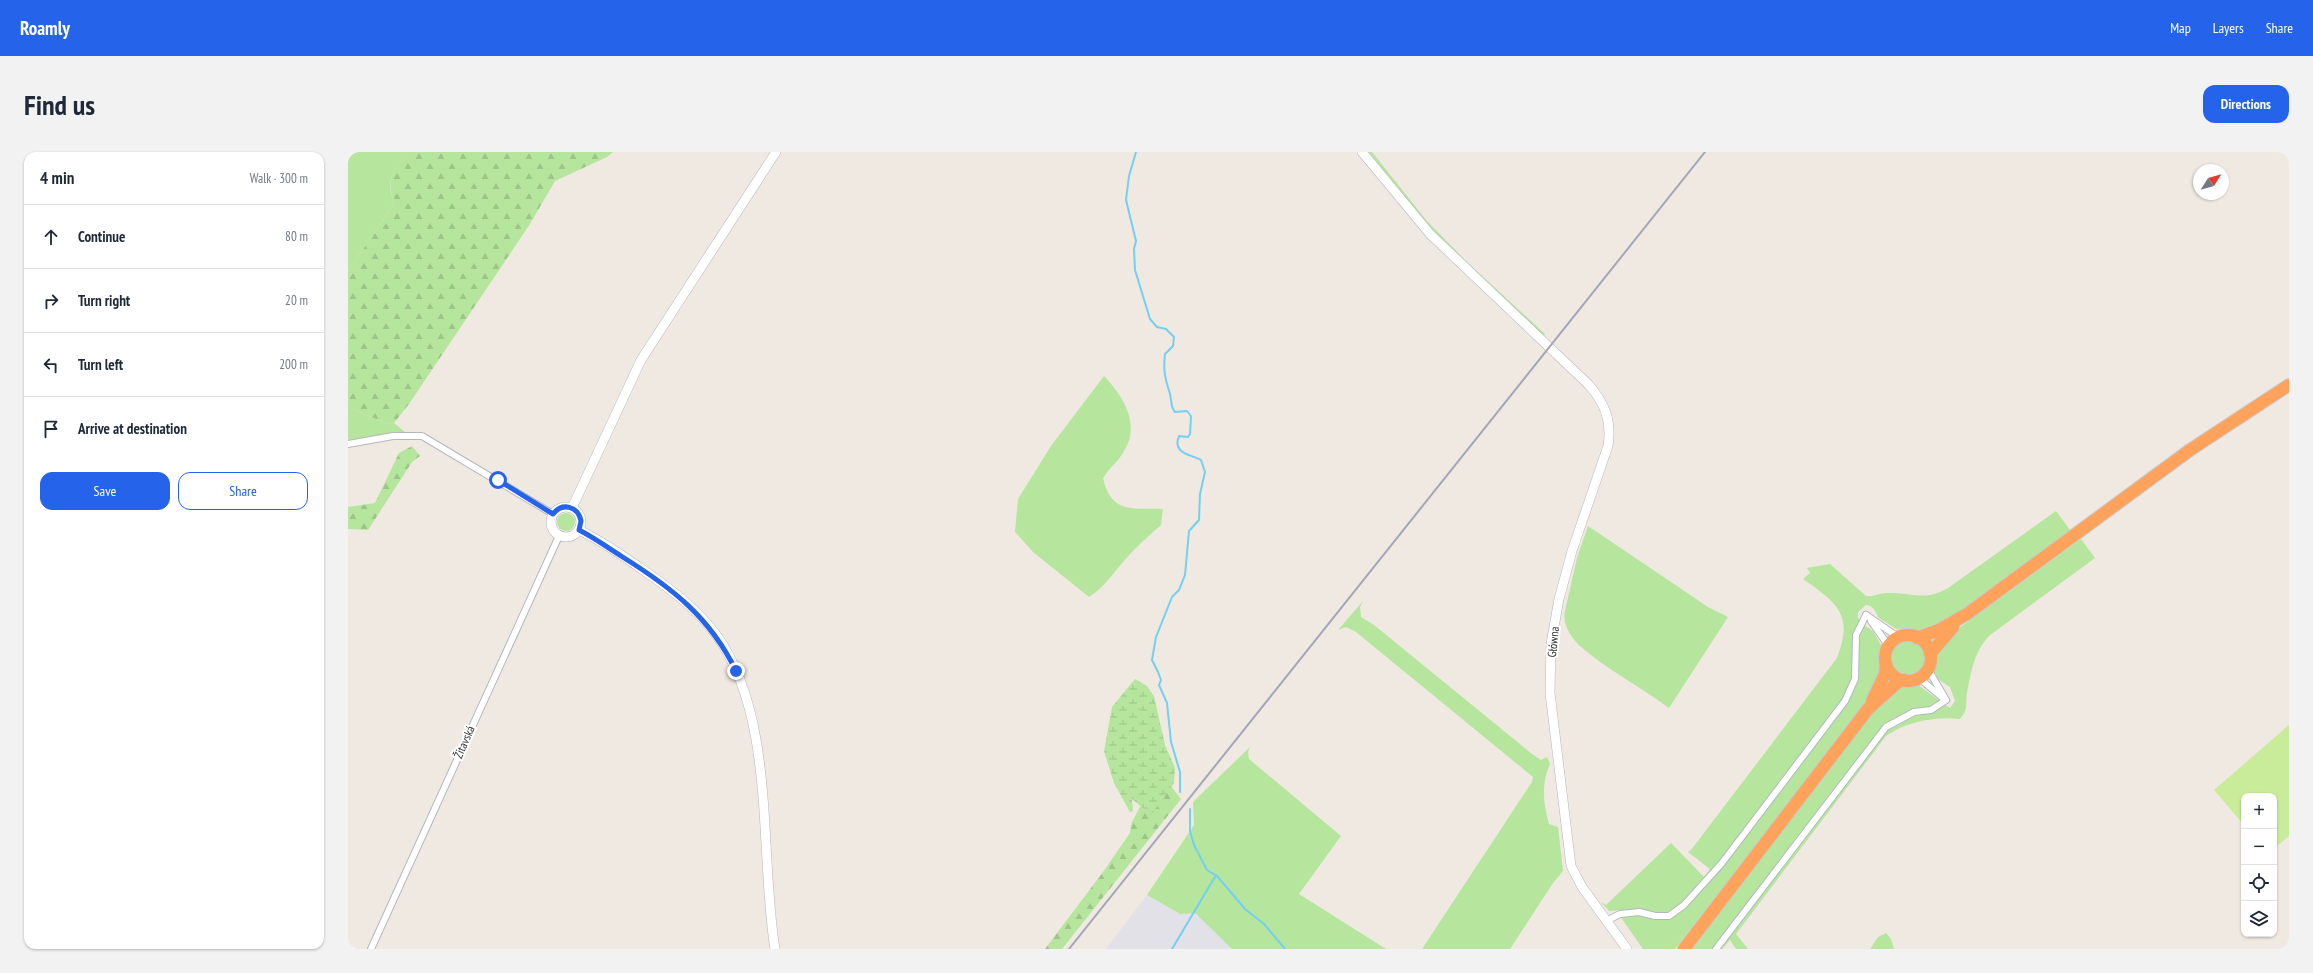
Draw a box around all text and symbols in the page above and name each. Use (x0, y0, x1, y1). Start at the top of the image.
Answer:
text: Roamly (20, 16, 70, 40)
text: Map (2170, 19, 2191, 37)
text: Layers (2213, 19, 2244, 37)
text: Share (2266, 19, 2293, 37)
button: Directions (2203, 85, 2289, 123)
text: Find us (24, 86, 95, 123)
north arrow (2193, 164, 2229, 200)
text: 4 min (40, 167, 74, 189)
text: Walk · 300 m (250, 170, 308, 187)
icon: ahead (40, 226, 62, 248)
text: Continue (78, 227, 125, 246)
text: 80 m (285, 228, 308, 245)
icon: right (40, 290, 62, 312)
text: Turn right (78, 291, 130, 310)
text: 20 m (285, 292, 308, 309)
icon: left (40, 354, 62, 376)
text: Turn left (78, 355, 123, 374)
text: 200 m (279, 356, 308, 373)
icon: arrive (40, 418, 62, 440)
text: Arrive at destination (78, 419, 187, 438)
route start (489, 471, 507, 489)
button: Save (40, 472, 170, 510)
button: Share (178, 472, 308, 510)
street label: Główna (1544, 626, 1562, 658)
route end (727, 662, 745, 680)
street label: Žitavská (450, 723, 478, 761)
map controls (2241, 793, 2277, 937)
button: + (2241, 793, 2277, 829)
button: − (2241, 829, 2277, 865)
button: locate (2241, 865, 2277, 901)
button: layers (2241, 901, 2277, 937)

